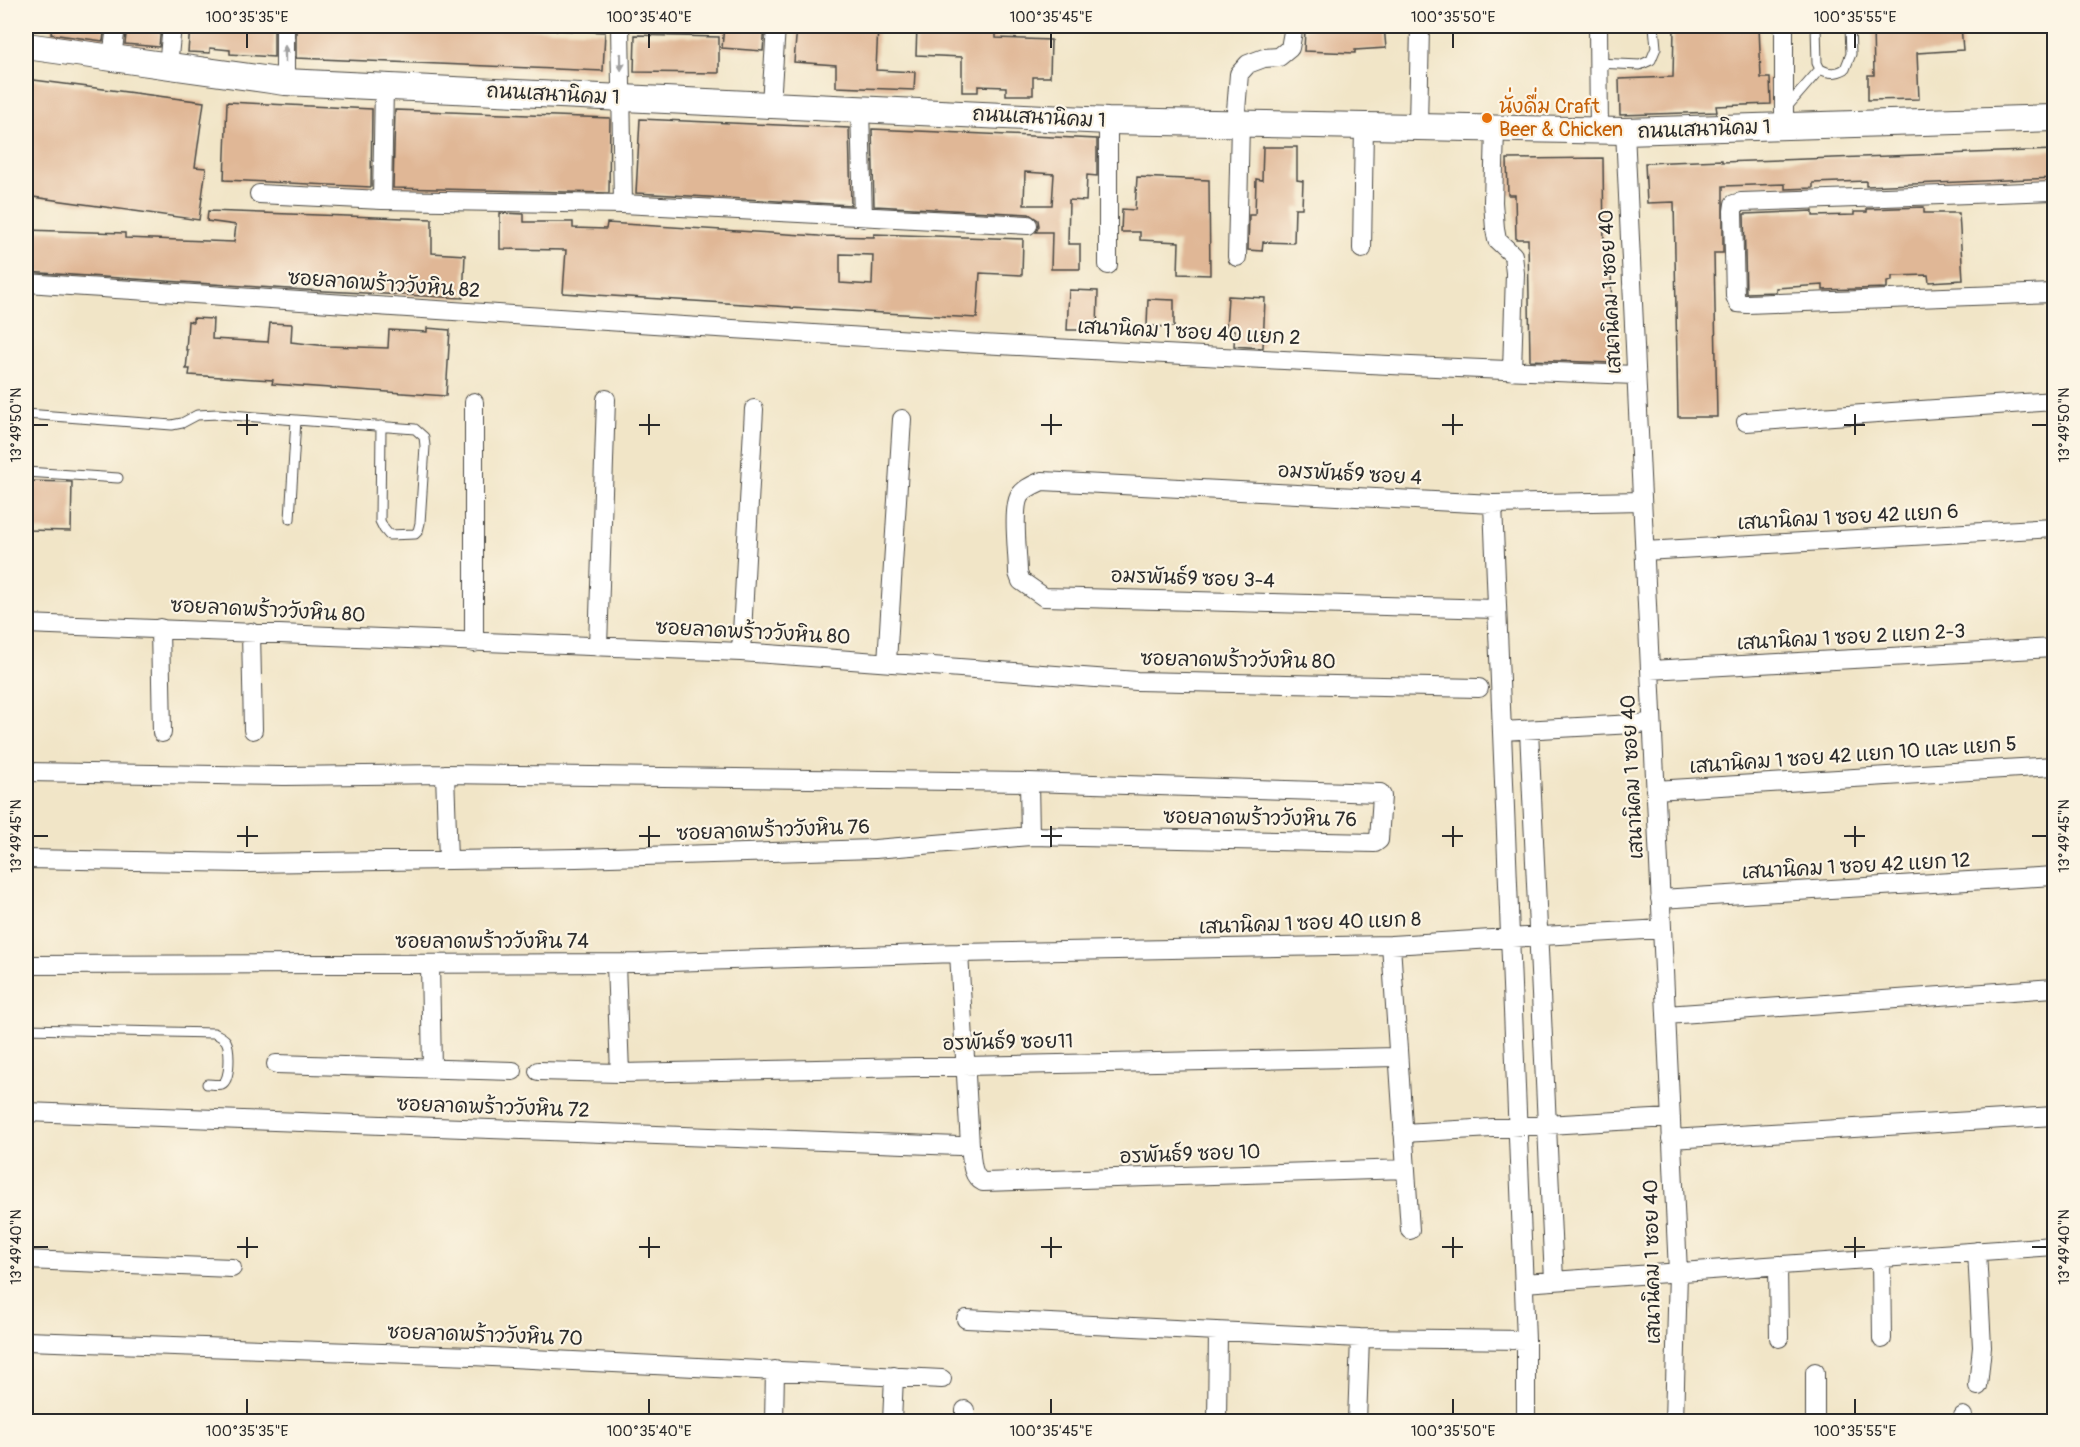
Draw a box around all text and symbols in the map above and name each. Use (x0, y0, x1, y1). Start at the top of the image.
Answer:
text: 100°35'35"E (206, 8, 289, 27)
text: 100°35'40"E (606, 8, 692, 27)
text: 100°35'45"E (1009, 8, 1093, 27)
text: 100°35'50"E (1411, 8, 1496, 27)
text: 100°35'55"E (1814, 8, 1896, 27)
one-way arrow (280, 44, 290, 63)
one-way arrow (616, 52, 626, 71)
street label: ถนนเสนานิคม 1 (486, 78, 620, 110)
place label: นั่งดื่ม Craft Beer & Chicken (1499, 87, 1623, 142)
street label: ถนนเสนานิคม 1 (972, 101, 1106, 133)
marker: นั่งดื่ม Craft Beer & Chicken (1480, 111, 1494, 125)
street label: ถนนเสนานิคม 1 (1637, 114, 1771, 144)
street label: เสนานิคม 1 ซอย 40 (1593, 209, 1627, 375)
street label: ซอยลาดพร้าววังหิน 82 (287, 264, 481, 303)
street label: เสนานิคม 1 ซอย 40 แยก 2 (1077, 314, 1301, 350)
text: 13°49'50"N (7, 388, 26, 462)
text: 13°49'50"N (2055, 388, 2074, 462)
street label: อมรพันธ์9 ซอย 4 (1277, 457, 1423, 490)
street label: เสนานิคม 1 ซอย 42 แยก 6 (1737, 499, 1959, 535)
street label: อมรพันธ์9 ซอย 3-4 (1111, 562, 1276, 593)
street label: ซอยลาดพร้าววังหิน 80 (170, 591, 366, 628)
street label: ซอยลาดพร้าววังหิน 80 (655, 613, 851, 650)
street label: เสนานิคม 1 ซอย 2 แยก 2-3 (1736, 619, 1966, 655)
street label: ซอยลาดพร้าววังหิน 80 (1140, 645, 1336, 674)
street label: เสนานิคม 1 ซอย 40 (1615, 694, 1649, 860)
street label: เสนานิคม 1 ซอย 42 แยก 10 และ แยก 5 (1689, 731, 2017, 779)
text: 13°49'45"N (7, 799, 26, 873)
text: 13°49'45"N (2055, 799, 2074, 873)
street label: ซอยลาดพร้าววังหิน 76 (1163, 803, 1357, 832)
street label: ซอยลาดพร้าววังหิน 76 (676, 813, 870, 846)
street label: เสนานิคม 1 ซอย 42 แยก 12 (1741, 848, 1971, 884)
street label: เสนานิคม 1 ซอย 40 แยก 8 (1198, 907, 1422, 939)
street label: ซอยลาดพร้าววังหิน 74 (395, 928, 589, 954)
street label: อรพันธ์9 ซอย11 (942, 1027, 1073, 1056)
street label: ซอยลาดพร้าววังหิน 72 (396, 1090, 590, 1123)
street label: อรพันธ์9 ซอย 10 (1119, 1138, 1261, 1169)
street label: เสนานิคม 1 ซอย 40 (1638, 1179, 1666, 1345)
text: 13°49'40"N (7, 1209, 26, 1285)
text: 13°49'40"N (2055, 1209, 2074, 1285)
street label: ซอยลาดพร้าววังหิน 70 (387, 1318, 583, 1351)
text: 100°35'35"E (206, 1422, 289, 1441)
text: 100°35'40"E (606, 1422, 692, 1441)
text: 100°35'45"E (1009, 1422, 1093, 1441)
text: 100°35'50"E (1411, 1422, 1496, 1441)
text: 100°35'55"E (1814, 1422, 1896, 1441)

